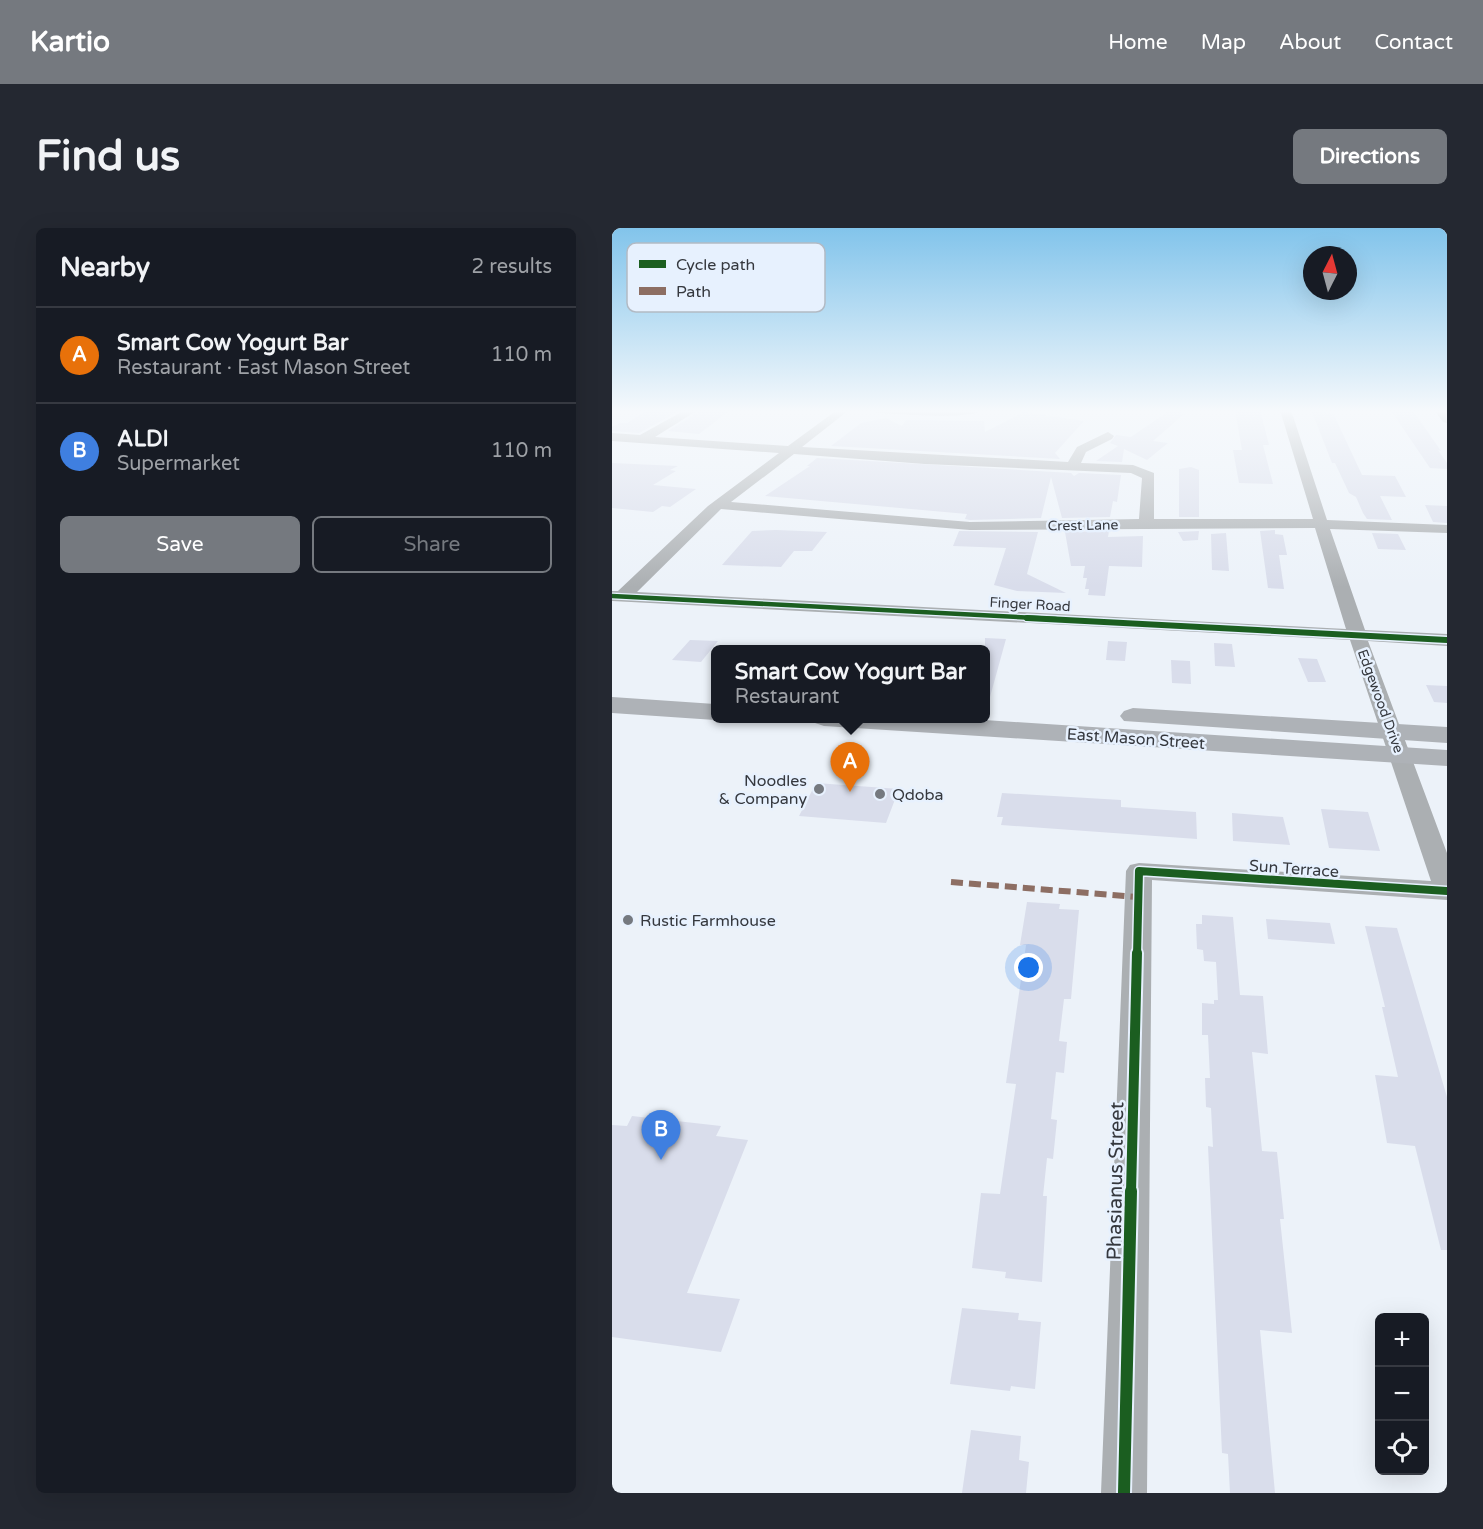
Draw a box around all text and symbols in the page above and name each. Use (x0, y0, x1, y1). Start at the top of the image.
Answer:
text: Kartio (30, 25, 110, 59)
text: Home (1108, 30, 1168, 55)
text: Map (1201, 30, 1246, 55)
text: About (1279, 30, 1341, 55)
text: Contact (1374, 30, 1453, 55)
button: Directions (1293, 129, 1447, 184)
text: Find us (36, 131, 180, 182)
legend (627, 243, 825, 312)
north arrow (1303, 246, 1357, 300)
text: Nearby (60, 252, 150, 283)
text: 2 results (472, 255, 552, 279)
text: Cycle path (676, 255, 755, 275)
text: Path (676, 282, 711, 302)
text: Smart Cow Yogurt Bar (117, 330, 348, 356)
text: A (72, 343, 87, 367)
text: 110 m (491, 343, 552, 367)
text: Restaurant · East Mason Street (117, 356, 410, 380)
text: ALDI (117, 426, 169, 452)
text: B (73, 439, 86, 463)
text: 110 m (491, 439, 552, 463)
text: Supermarket (117, 452, 240, 476)
button: Save (60, 516, 300, 573)
button: Share (312, 516, 552, 573)
street label: Crest Lane (1047, 516, 1119, 535)
street label: Finger Road (989, 594, 1071, 615)
popup (711, 645, 990, 723)
street label: Edgewood Drive (1354, 647, 1407, 755)
text: Smart Cow Yogurt Bar (735, 659, 966, 685)
text: Restaurant (735, 685, 839, 709)
street label: East Mason Street (1066, 724, 1206, 754)
pin: A (830, 742, 870, 792)
place label: Noodles & Company (719, 771, 807, 809)
marker: Noodles & Company (812, 782, 826, 796)
place label: Qdoba (892, 785, 944, 805)
marker: Qdoba (873, 787, 887, 801)
street label: Sun Terrace (1248, 856, 1339, 882)
place label: Rustic Farmhouse (640, 911, 776, 931)
marker: Rustic Farmhouse (621, 913, 635, 927)
your location (1014, 953, 1043, 982)
street label: Phasianus Street (1103, 1101, 1129, 1261)
pin: B (641, 1110, 680, 1160)
map controls (1375, 1313, 1429, 1475)
button: + (1375, 1313, 1429, 1367)
button: − (1375, 1367, 1429, 1421)
button: locate (1375, 1421, 1429, 1475)

